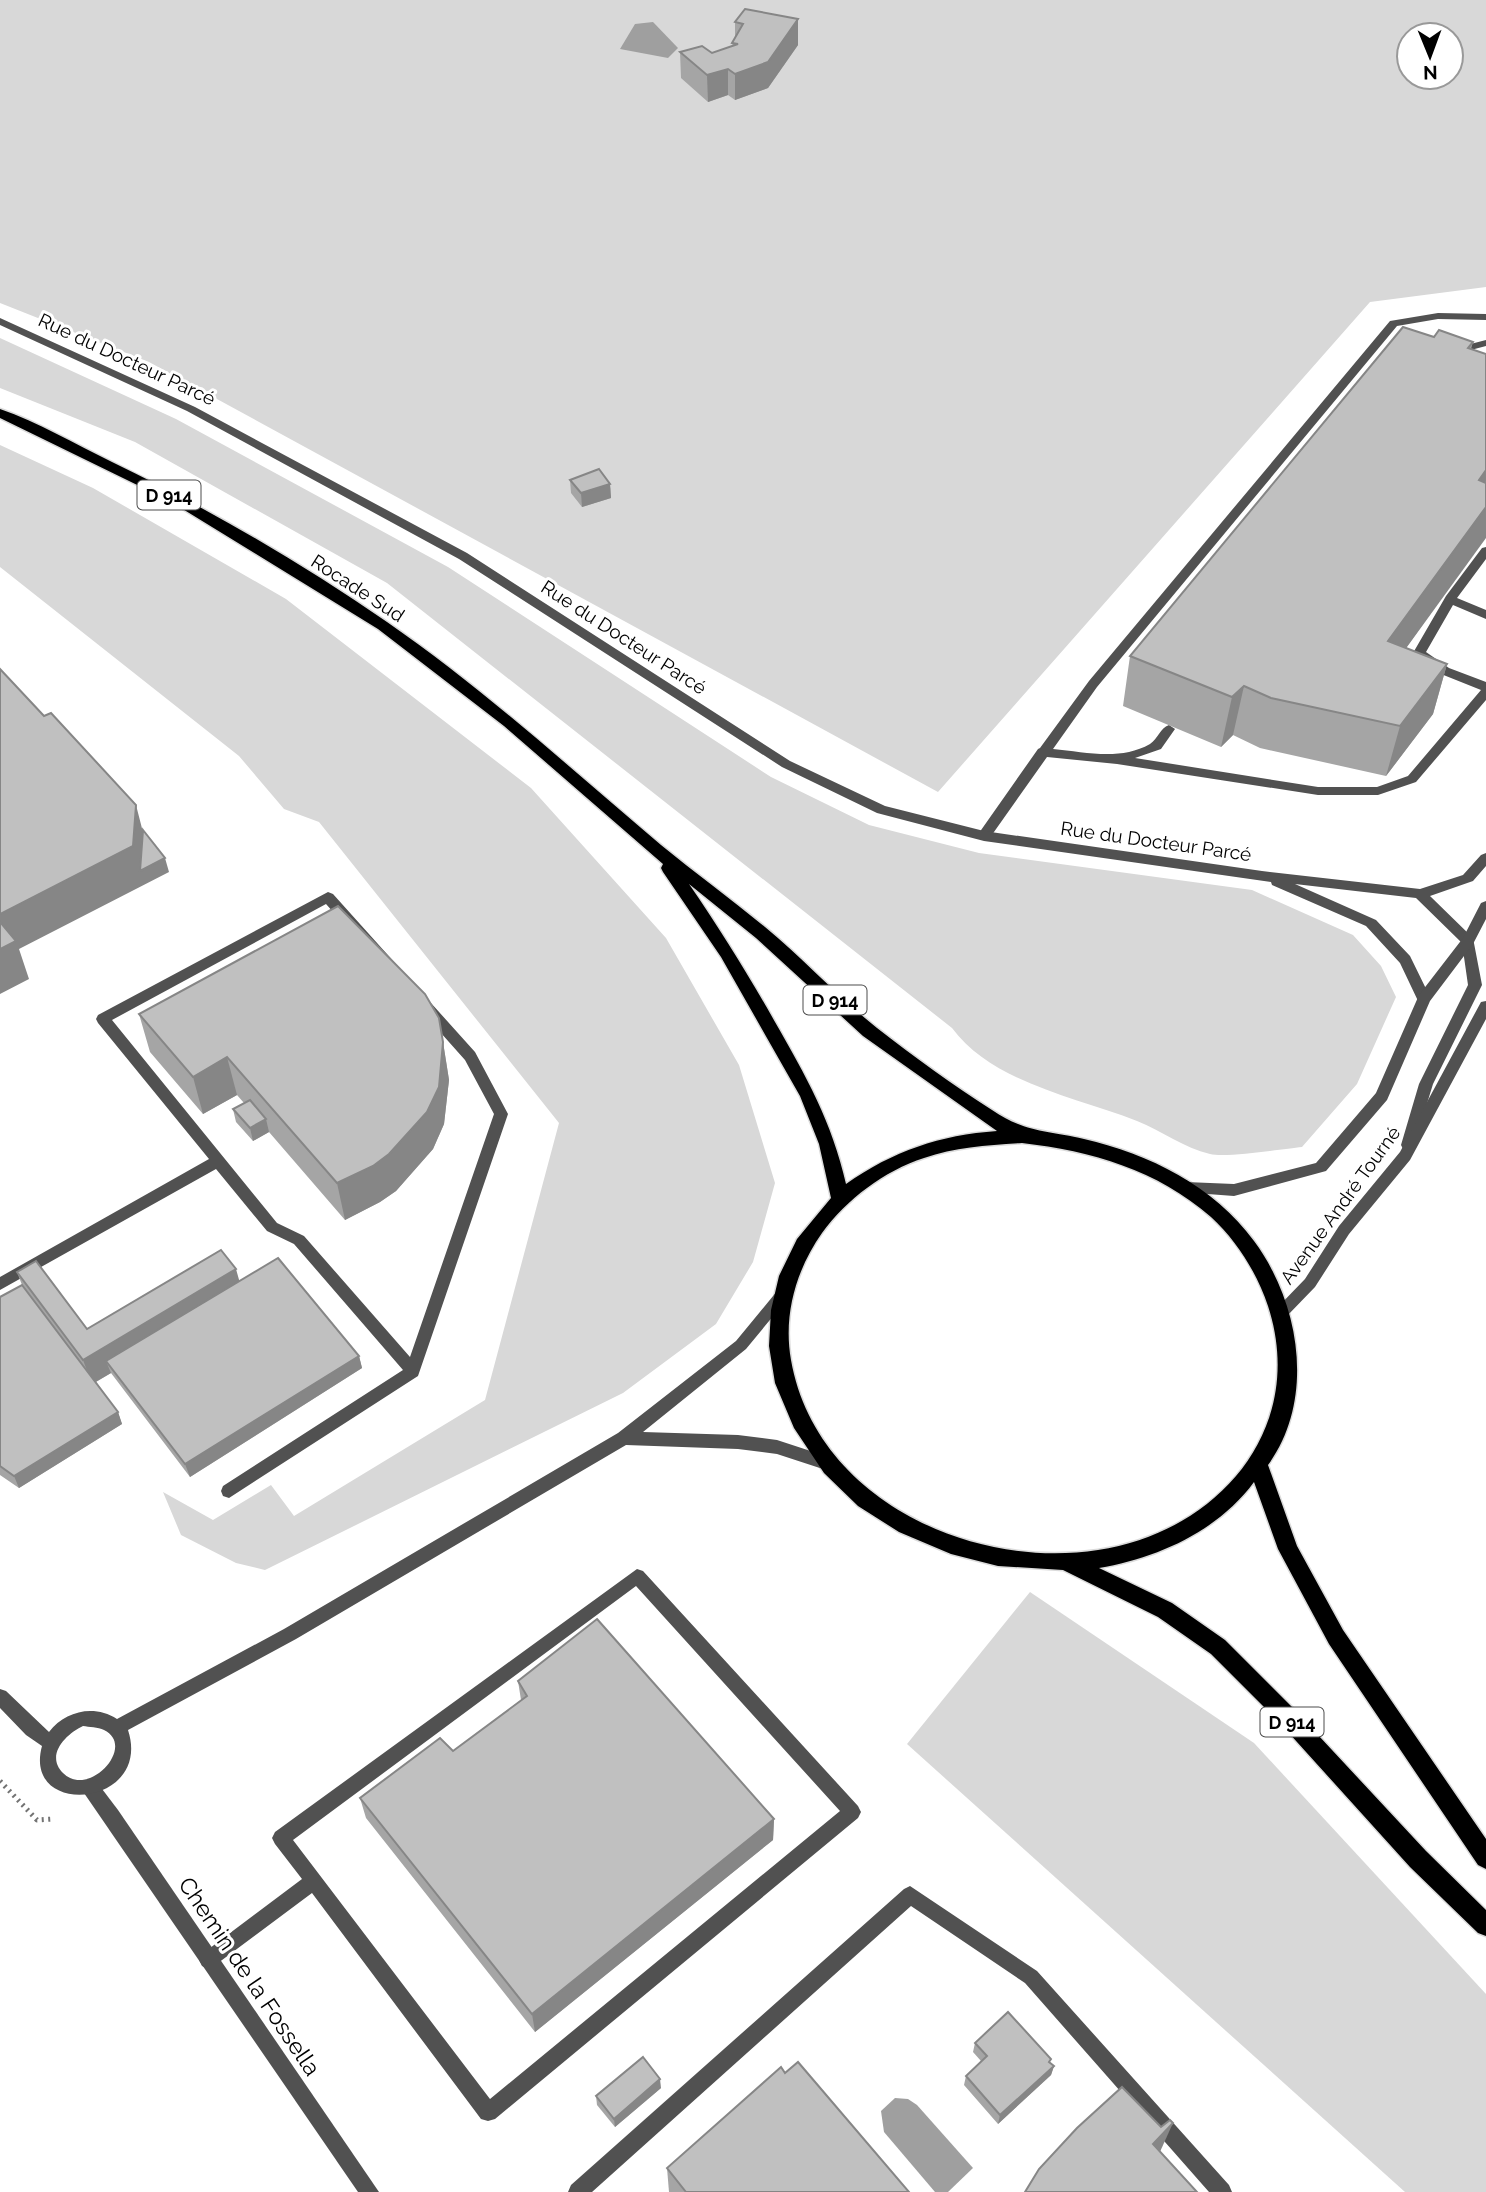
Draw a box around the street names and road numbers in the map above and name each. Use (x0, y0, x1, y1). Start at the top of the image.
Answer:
street label: Rue du Docteur Parcé (35, 308, 219, 410)
road number: D 914 (138, 480, 200, 509)
street label: Rocade Sud (307, 550, 409, 626)
street label: Rue du Docteur Parcé (537, 575, 711, 699)
street label: Rue du Docteur Parcé (1059, 817, 1253, 865)
road number: D 914 (804, 986, 866, 1015)
street label: Avenue André Tourné (1275, 1122, 1405, 1288)
road number: D 914 (1260, 1708, 1324, 1736)
street label: Chemin de la Fossella (173, 1872, 327, 2080)

